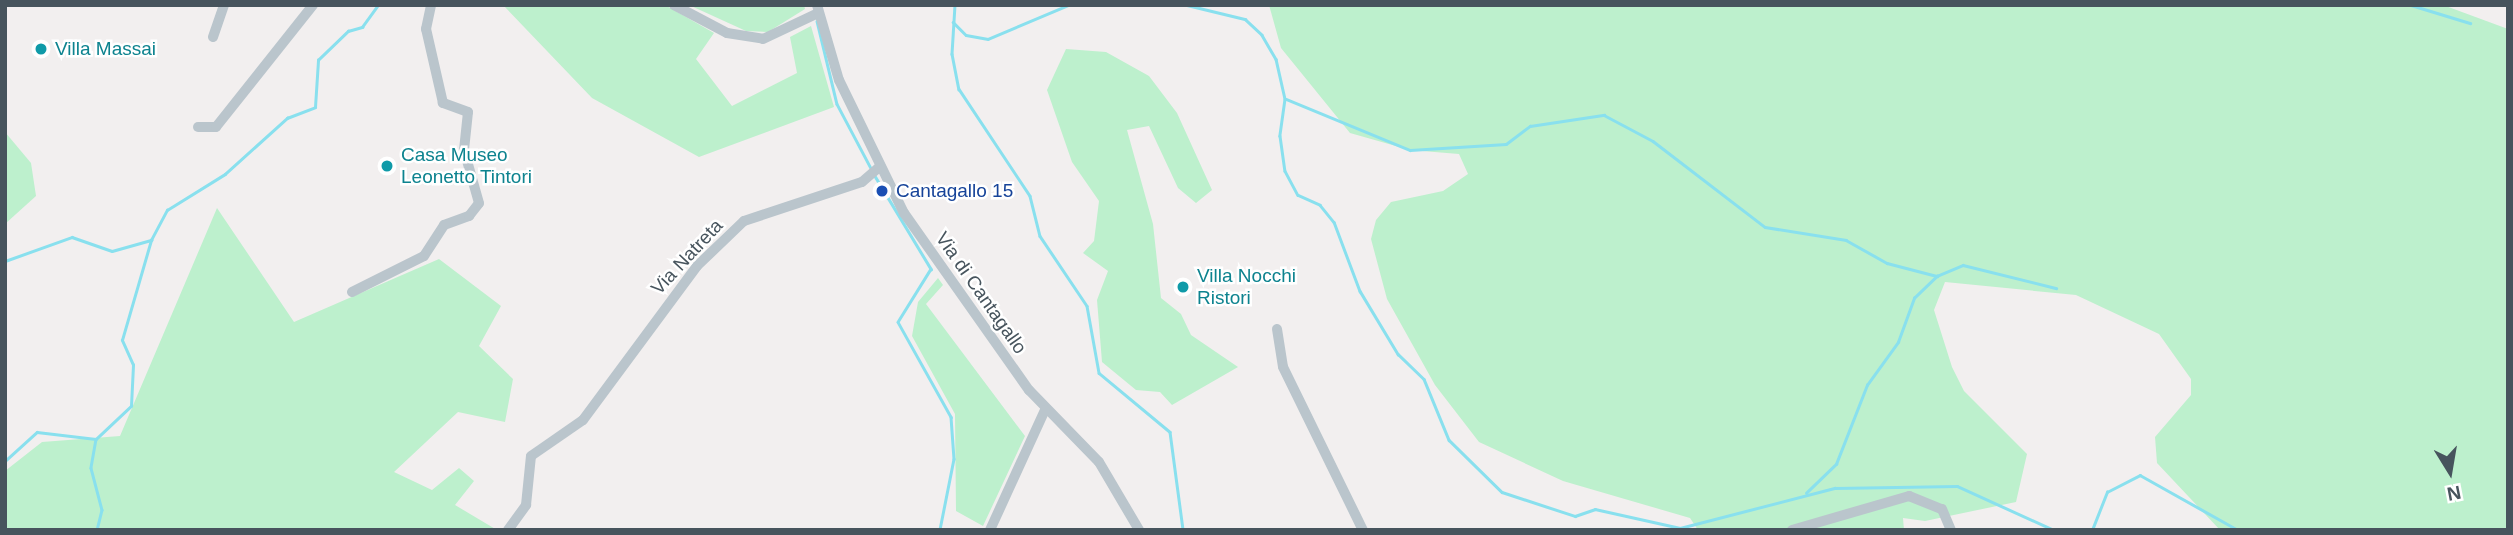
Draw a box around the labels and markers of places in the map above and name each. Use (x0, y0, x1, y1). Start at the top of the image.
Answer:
place label: Villa Massai (55, 38, 156, 60)
marker: Villa Massai (33, 41, 49, 57)
place label: Casa Museo Leonetto Tintori (401, 144, 532, 188)
marker: Casa Museo Leonetto Tintori (379, 158, 395, 174)
place label: Cantagallo 15 (896, 180, 1013, 202)
marker: Cantagallo 15 (874, 183, 890, 199)
place label: Villa Nocchi Ristori (1197, 265, 1296, 309)
marker: Villa Nocchi Ristori (1175, 279, 1191, 295)

